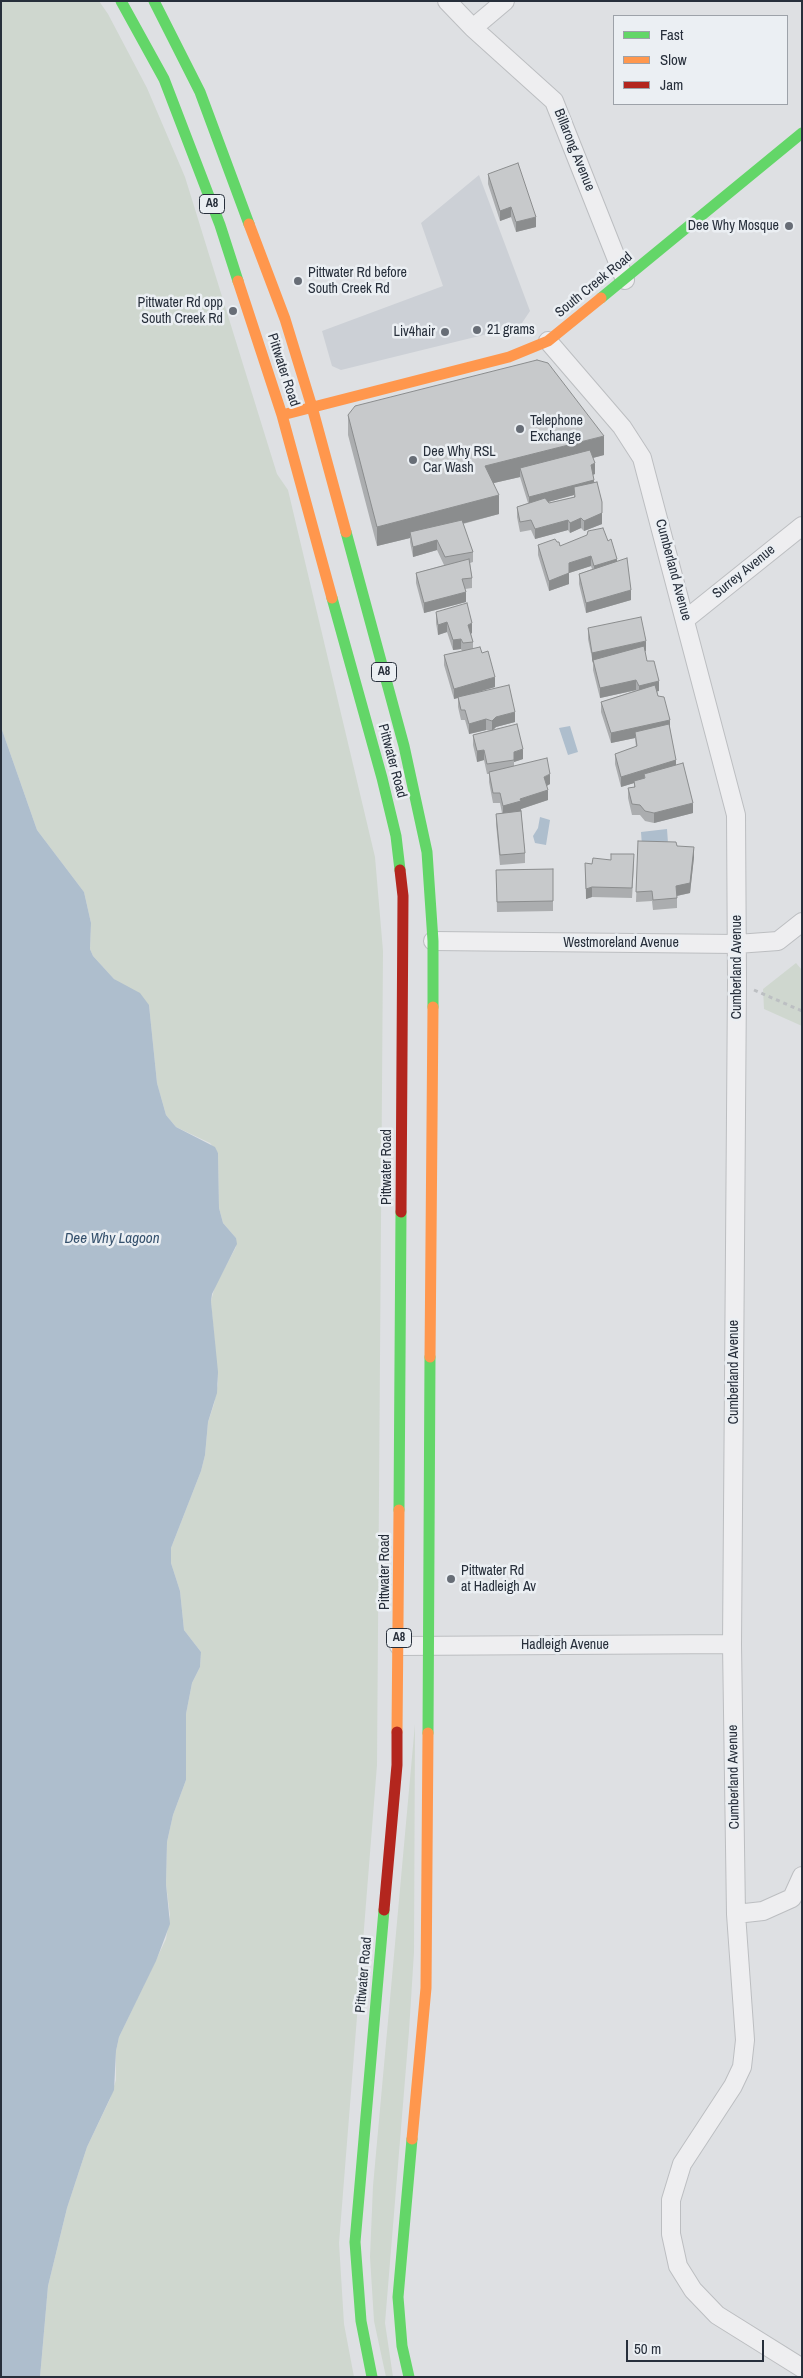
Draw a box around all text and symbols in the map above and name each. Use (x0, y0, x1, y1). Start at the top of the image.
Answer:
legend (613, 15, 788, 105)
text: Fast (660, 24, 683, 45)
text: Slow (660, 49, 687, 70)
text: Jam (660, 74, 683, 95)
street label: Billarong Avenue (550, 106, 598, 194)
road number: A8 (200, 194, 224, 213)
place label: Dee Why Mosque (688, 218, 779, 234)
marker: Dee Why Mosque (783, 220, 795, 232)
street label: South Creek Road (552, 249, 636, 321)
place label: Pittwater Rd before South Creek Rd (308, 265, 407, 298)
marker: Pittwater Rd before South Creek Rd (292, 275, 304, 287)
place label: Pittwater Rd opp South Creek Rd (137, 295, 223, 328)
marker: Pittwater Rd opp South Creek Rd (227, 305, 239, 317)
place label: 21 grams (487, 322, 535, 338)
place label: Liv4hair (394, 324, 435, 340)
marker: 21 grams (471, 324, 483, 336)
marker: Liv4hair (439, 326, 451, 338)
street label: Pittwater Road (263, 331, 303, 409)
place label: Telephone Exchange (530, 413, 583, 446)
marker: Telephone Exchange (514, 423, 526, 435)
place label: Dee Why RSL Car Wash (423, 444, 496, 477)
marker: Dee Why RSL Car Wash (407, 454, 419, 466)
street label: Cumberland Avenue (651, 517, 695, 623)
street label: Surrey Avenue (709, 542, 779, 602)
road number: A8 (372, 662, 396, 682)
street label: Pittwater Road (374, 722, 410, 800)
street label: Cumberland Avenue (729, 915, 745, 1019)
street label: Westmoreland Avenue (563, 935, 679, 951)
street label: Pittwater Road (379, 1129, 395, 1205)
water label: Dee Why Lagoon (64, 1230, 160, 1248)
street label: Cumberland Avenue (726, 1320, 742, 1424)
street label: Pittwater Road (377, 1534, 393, 1610)
place label: Pittwater Rd at Hadleigh Av (461, 1563, 536, 1595)
marker: Pittwater Rd at Hadleigh Av (445, 1573, 457, 1585)
road number: A8 (386, 1629, 412, 1648)
street label: Hadleigh Avenue (521, 1637, 609, 1653)
street label: Cumberland Avenue (725, 1725, 743, 1829)
street label: Pittwater Road (352, 1936, 376, 2014)
scale bar (628, 2330, 766, 2362)
text: 50 m (634, 2338, 661, 2359)

